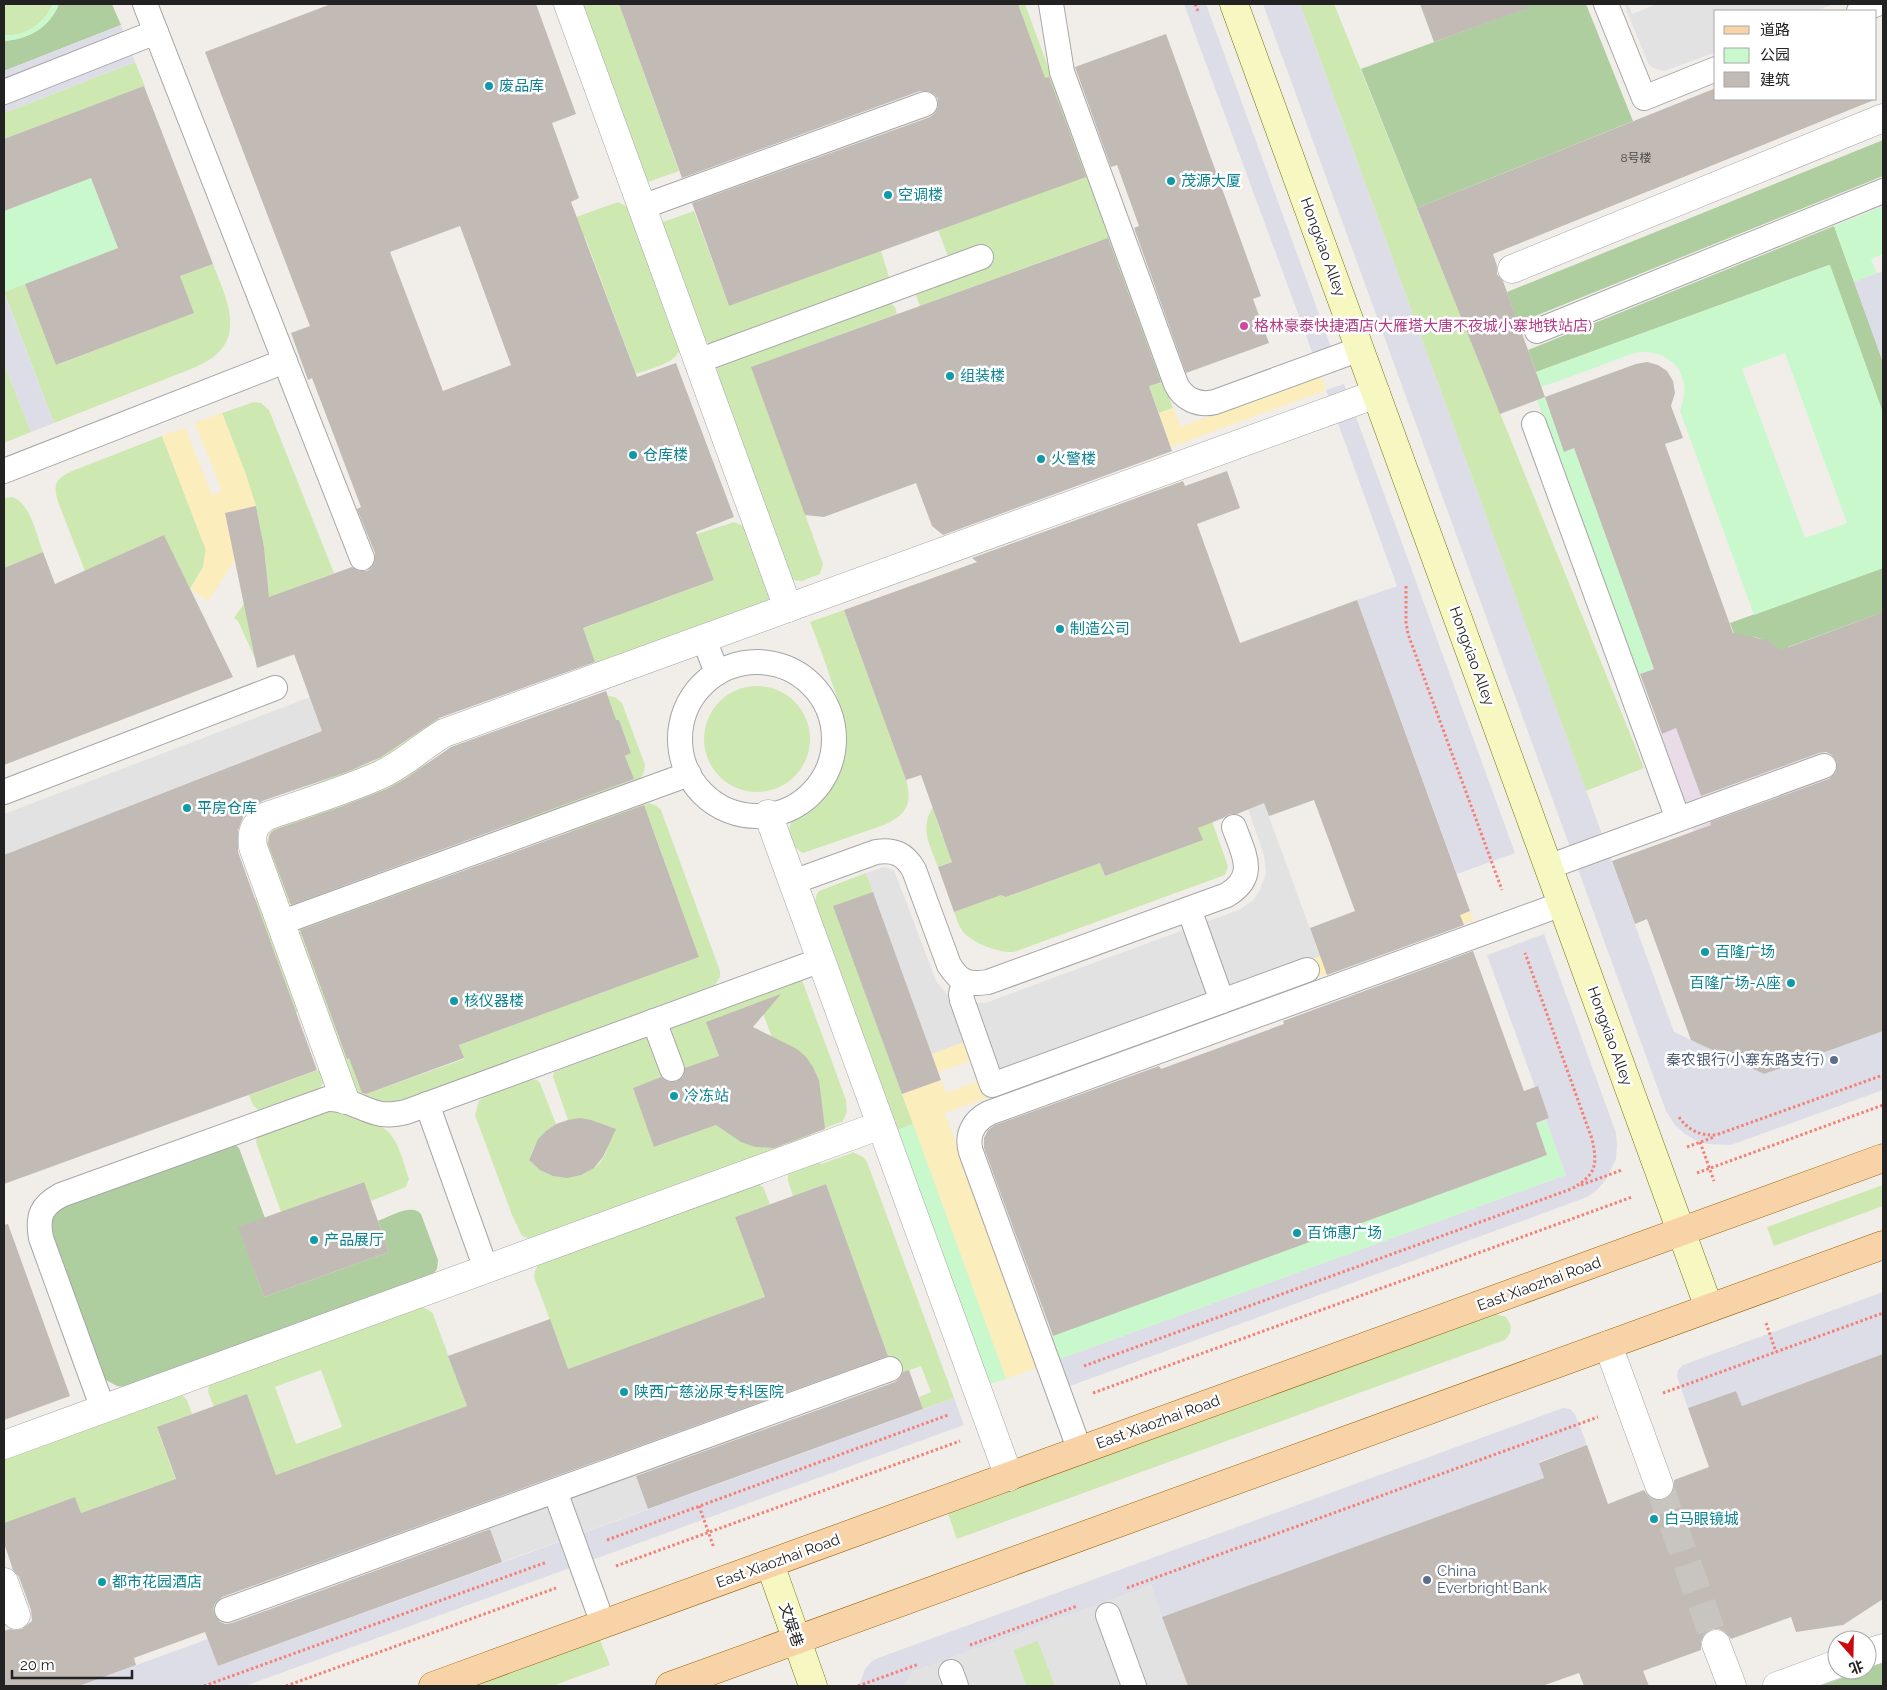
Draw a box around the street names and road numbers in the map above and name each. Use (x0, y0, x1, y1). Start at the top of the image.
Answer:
street label: Hongxiao Alley (1297, 195, 1349, 299)
street label: Hongxiao Alley (1446, 604, 1498, 708)
street label: Hongxiao Alley (1584, 984, 1636, 1088)
street label: East Xiaozhai Road (1475, 1253, 1603, 1315)
street label: East Xiaozhai Road (1094, 1391, 1222, 1453)
street label: East Xiaozhai Road (714, 1530, 842, 1592)
street label: 文娱巷 (775, 1601, 807, 1649)

